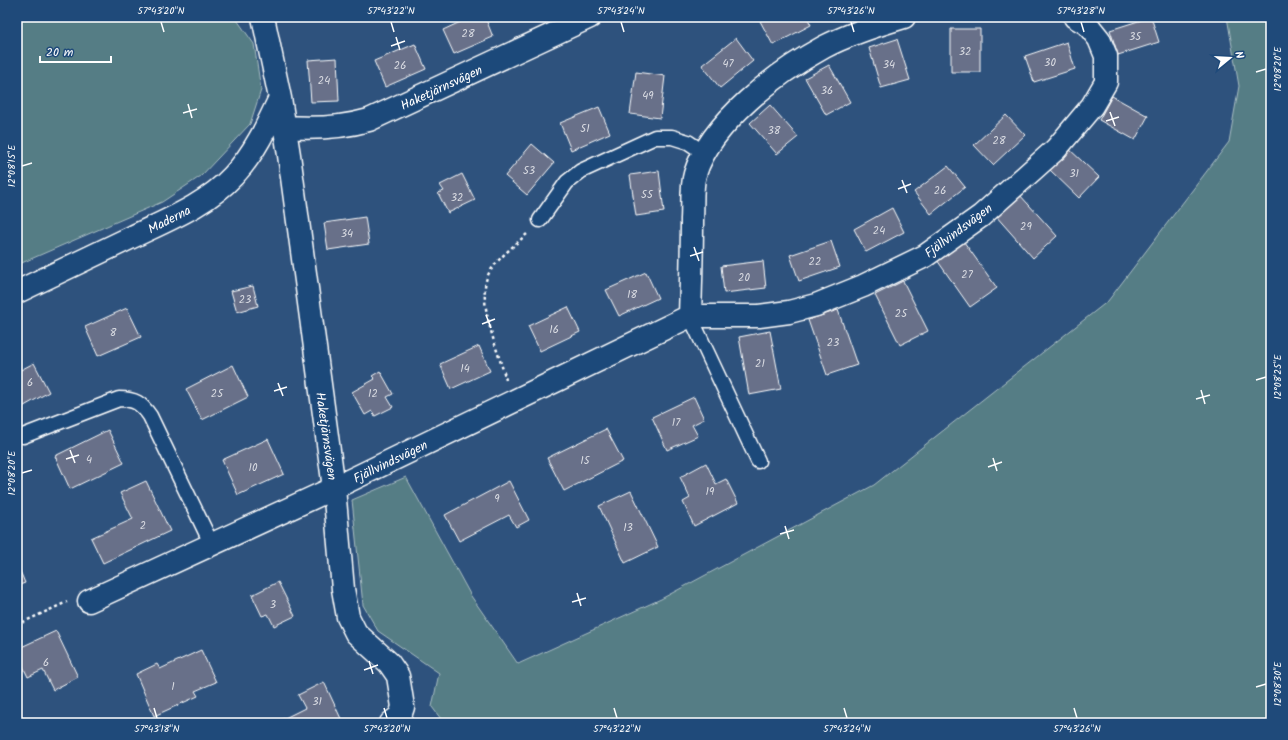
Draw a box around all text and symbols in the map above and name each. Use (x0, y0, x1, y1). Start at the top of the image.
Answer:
text: 57°43'20"N (138, 3, 185, 19)
text: 57°43'22"N (367, 3, 415, 19)
text: 57°43'24"N (597, 3, 645, 19)
text: 57°43'26"N (827, 3, 875, 19)
text: 57°43'28"N (1057, 3, 1105, 19)
house number: 28 (461, 25, 475, 43)
house number: 35 (1129, 28, 1142, 46)
scale bar (40, 38, 111, 64)
north arrow (1210, 38, 1250, 78)
text: 20 m (46, 43, 74, 62)
house number: 32 (959, 43, 971, 61)
text: 12°08'20"E (1270, 45, 1286, 91)
text: N (1229, 49, 1248, 61)
house number: 30 (1044, 54, 1056, 72)
house number: 47 (722, 55, 734, 73)
house number: 34 (883, 56, 895, 74)
house number: 26 (394, 57, 406, 75)
street label: Haketjärnsvägen (397, 60, 486, 117)
house number: 24 (318, 72, 330, 90)
house number: 36 (821, 82, 833, 100)
house number: 49 (642, 87, 654, 105)
house number: 51 (580, 120, 590, 138)
house number: 38 (768, 122, 781, 140)
house number: 28 (992, 132, 1006, 150)
text: 12°08'15"E (4, 144, 20, 187)
house number: 53 (523, 162, 535, 180)
house number: 31 (1069, 165, 1079, 183)
house number: 26 (934, 182, 946, 200)
house number: 55 (641, 186, 654, 204)
house number: 32 (451, 189, 463, 207)
street label: Fjällvindsvägen (920, 198, 998, 264)
street label: Maderna (144, 201, 195, 240)
house number: 29 (1020, 218, 1033, 236)
house number: 24 (873, 222, 885, 240)
house number: 34 (341, 225, 353, 243)
house number: 22 (809, 253, 821, 271)
house number: 27 (961, 266, 974, 284)
house number: 20 (738, 269, 750, 287)
house number: 18 (627, 286, 637, 304)
house number: 23 (239, 291, 251, 309)
house number: 25 (895, 305, 908, 323)
house number: 16 (549, 321, 559, 339)
house number: 8 (110, 324, 117, 342)
house number: 23 (827, 334, 839, 352)
text: 12°08'25"E (1270, 353, 1286, 400)
house number: 21 (755, 355, 765, 373)
house number: 14 (460, 360, 470, 378)
house number: 6 (27, 374, 33, 392)
house number: 25 (211, 385, 224, 403)
house number: 12 (368, 385, 378, 403)
street label: Haketjärnsvägen (309, 391, 342, 482)
house number: 17 (672, 414, 681, 432)
street label: Fjällvindsvägen (350, 435, 432, 489)
text: 12°08'20"E (4, 449, 20, 495)
house number: 4 (86, 451, 92, 469)
house number: 15 (580, 452, 591, 470)
house number: 10 (249, 459, 258, 477)
house number: 19 (706, 483, 715, 501)
house number: 9 (494, 490, 500, 508)
house number: 2 (140, 517, 146, 535)
house number: 13 (623, 519, 633, 537)
house number: 3 (270, 596, 276, 614)
house number: 6 (43, 654, 49, 672)
text: 12°08'30"E (1270, 661, 1286, 706)
house number: 1 (171, 678, 175, 696)
house number: 31 (312, 693, 322, 711)
text: 57°43'18"N (134, 721, 180, 737)
text: 57°43'20"N (364, 721, 411, 737)
text: 57°43'22"N (593, 721, 641, 737)
text: 57°43'24"N (823, 721, 871, 737)
text: 57°43'26"N (1053, 721, 1101, 737)

